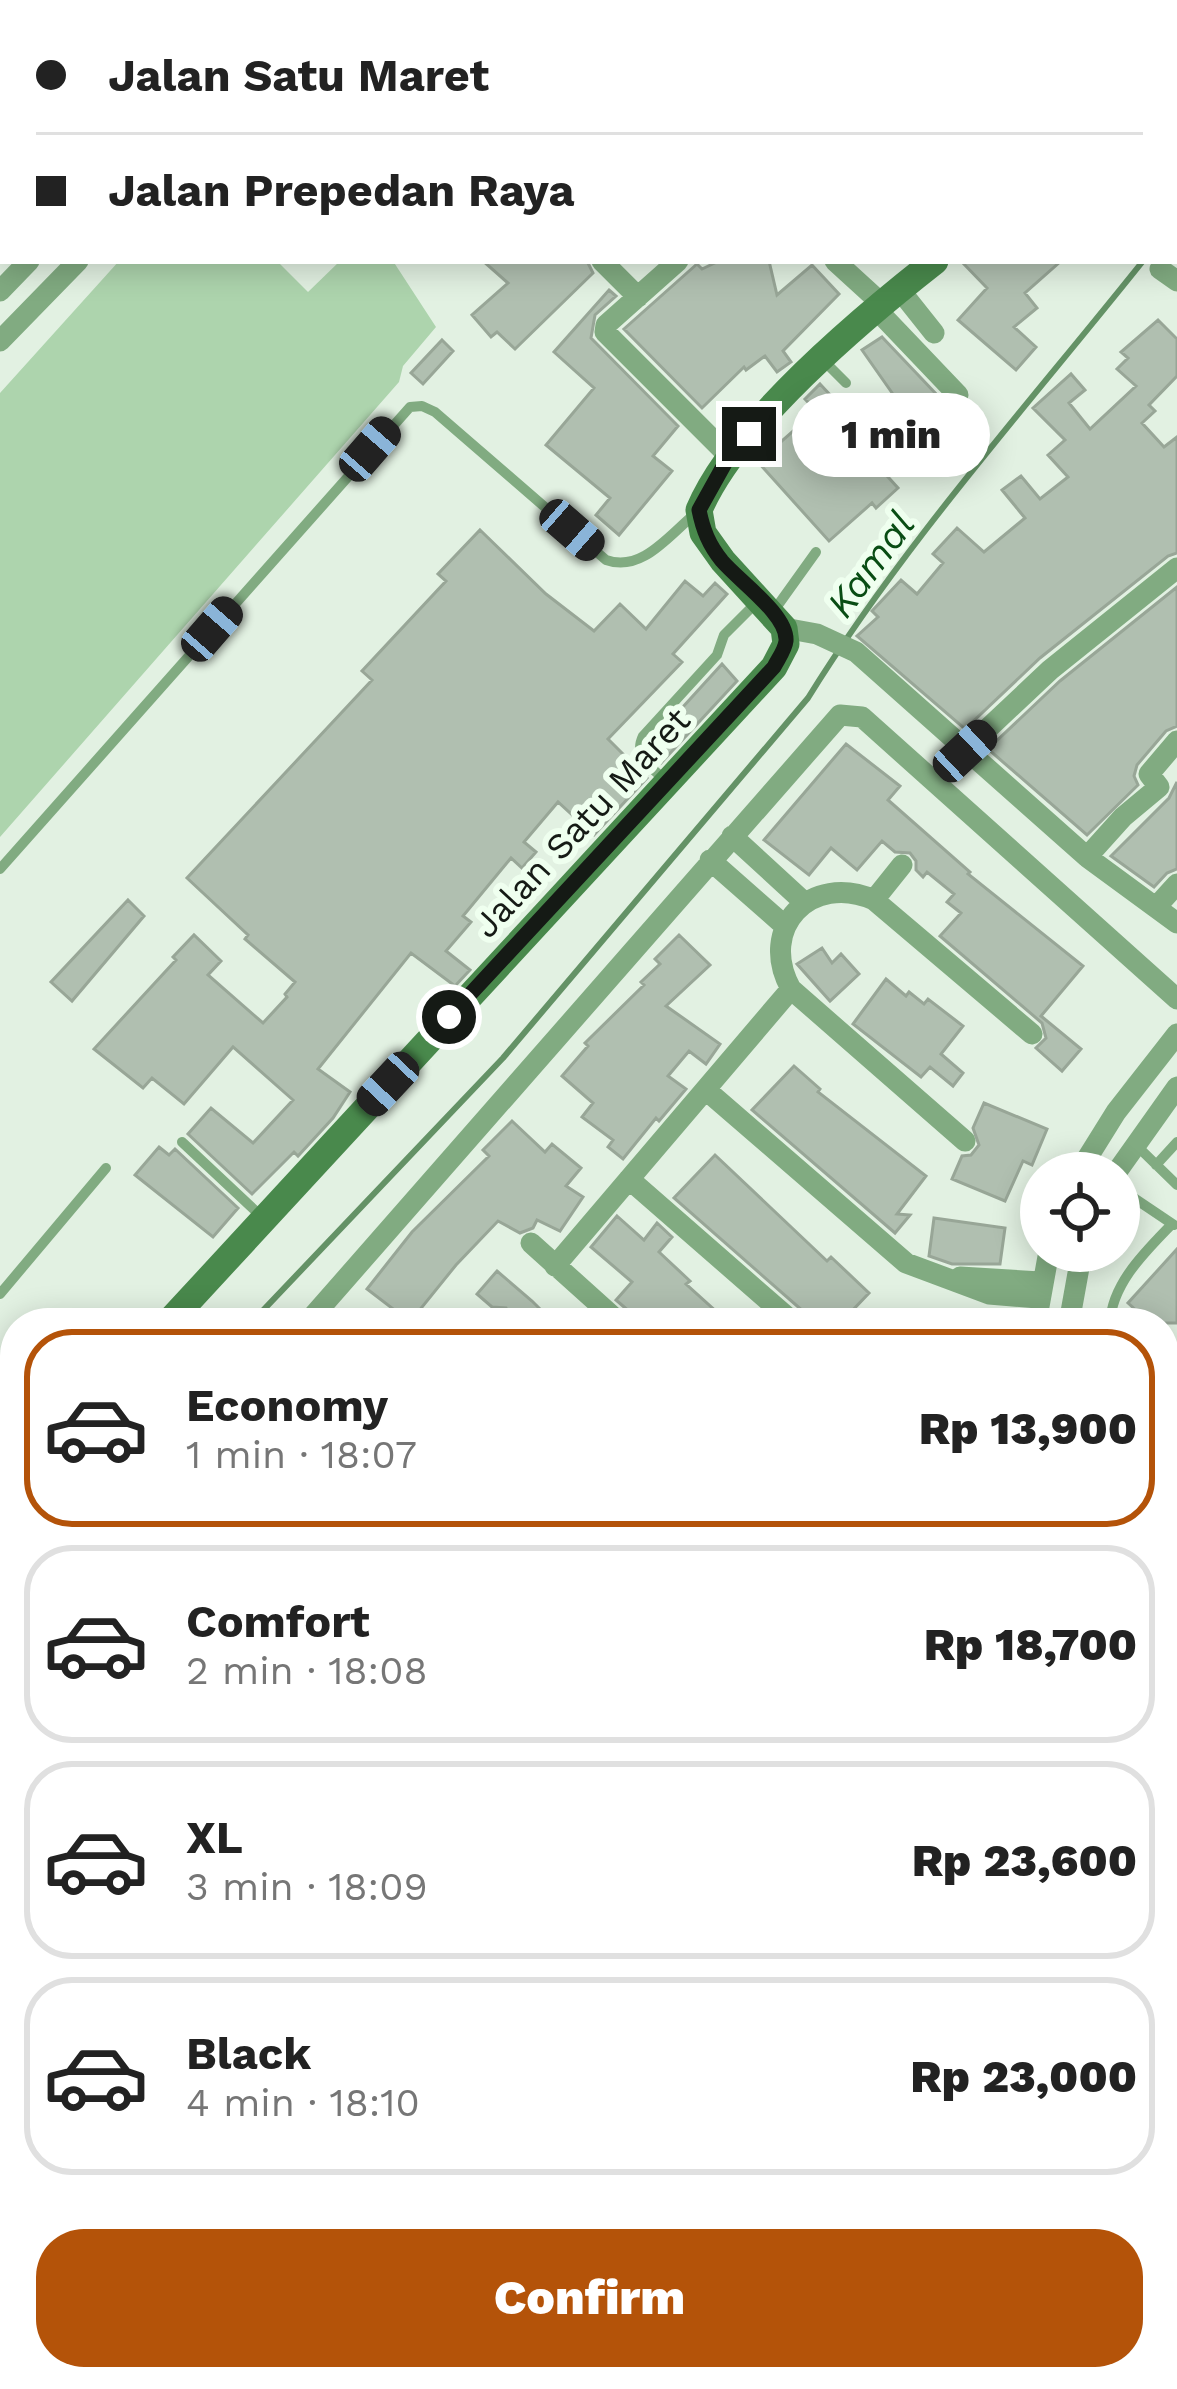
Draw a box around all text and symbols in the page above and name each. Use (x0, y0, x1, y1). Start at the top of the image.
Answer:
text: Jalan Satu Maret (108, 49, 489, 102)
text: Jalan Prepedan Raya (108, 164, 574, 217)
callout: 1 min (791, 392, 989, 476)
route end (722, 407, 776, 461)
car (333, 410, 407, 488)
text: 1 min (841, 412, 941, 457)
car (533, 493, 611, 567)
water label: Kamal (817, 503, 924, 626)
car (175, 590, 249, 668)
street label: Jalan Satu Maret (465, 699, 699, 946)
car (926, 713, 1004, 789)
route start (422, 990, 476, 1044)
car (350, 1045, 426, 1123)
map controls (1020, 1152, 1140, 1272)
button: locate (1020, 1152, 1140, 1272)
icon: car (42, 1374, 150, 1482)
text: Economy (186, 1379, 388, 1432)
text: Rp 13,900 (919, 1402, 1137, 1455)
text: 1 min · 18:07 (186, 1432, 417, 1477)
icon: car (42, 1590, 150, 1698)
text: Comfort (186, 1595, 370, 1648)
text: Rp 18,700 (924, 1618, 1137, 1671)
text: 2 min · 18:08 (186, 1648, 427, 1693)
icon: car (42, 1806, 150, 1914)
text: XL (186, 1811, 243, 1864)
text: Rp 23,600 (912, 1834, 1137, 1887)
text: 3 min · 18:09 (186, 1864, 427, 1909)
icon: car (42, 2022, 150, 2130)
text: Black (186, 2027, 311, 2080)
text: Rp 23,000 (910, 2050, 1137, 2103)
text: 4 min · 18:10 (186, 2080, 420, 2125)
button: Confirm (36, 2229, 1143, 2367)

